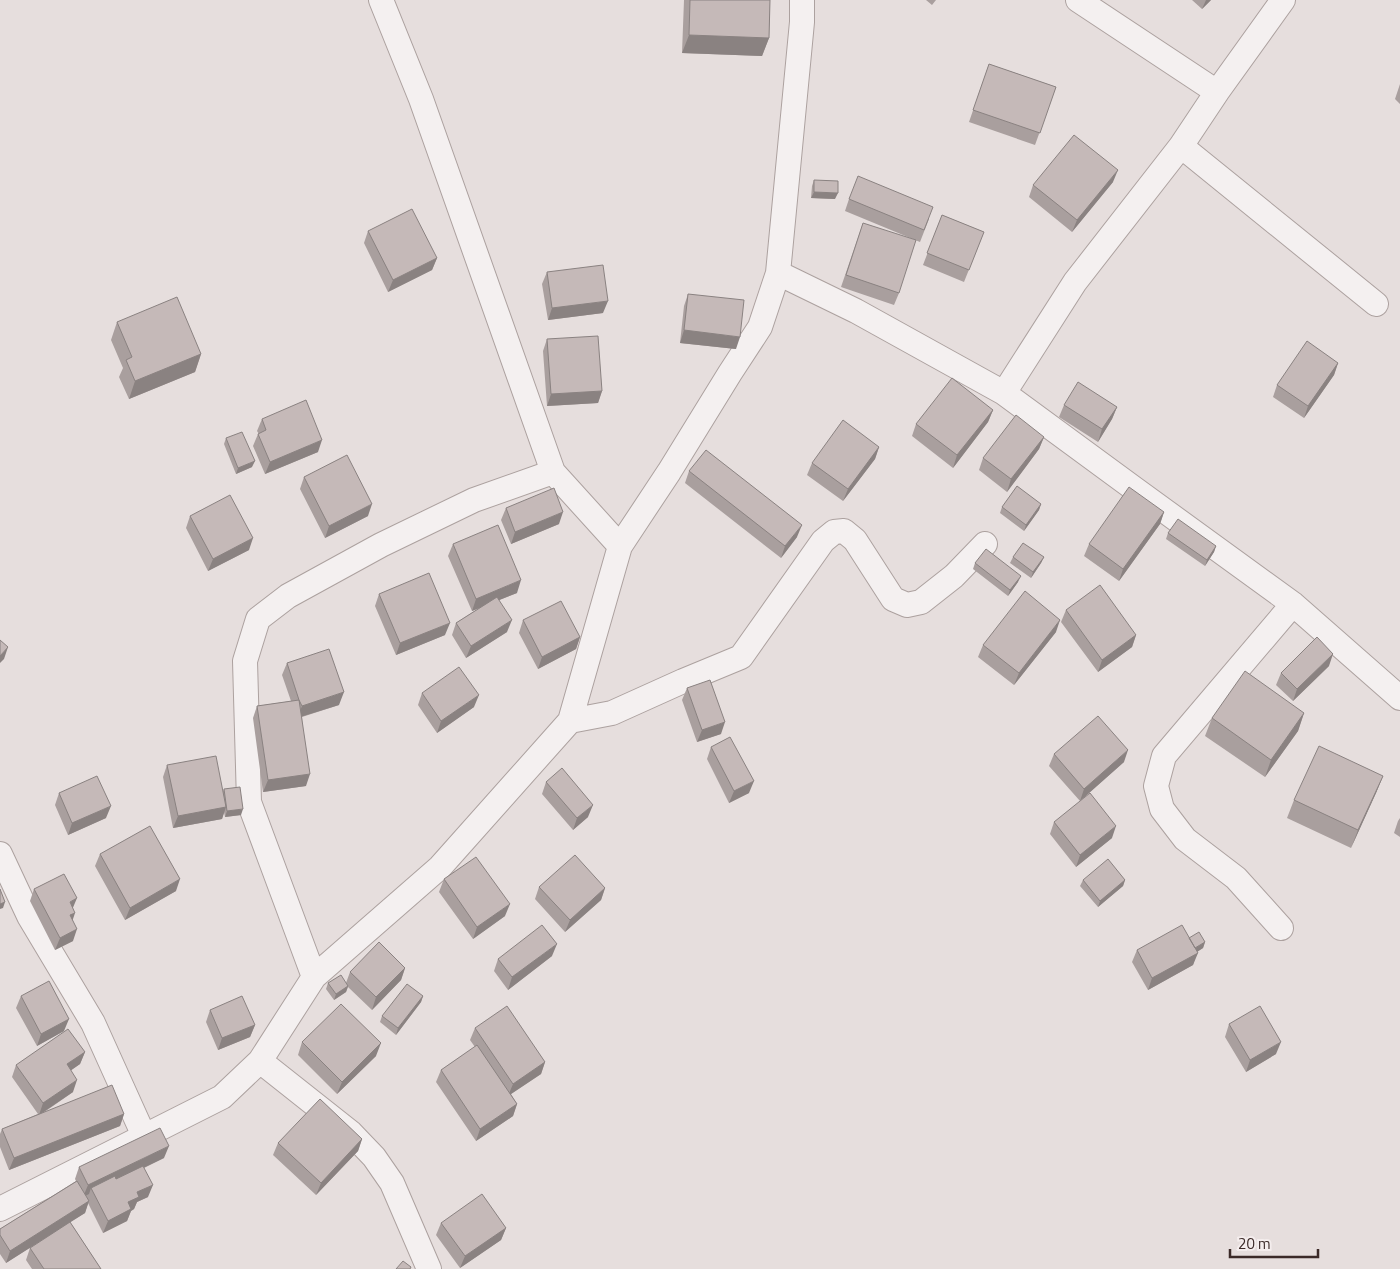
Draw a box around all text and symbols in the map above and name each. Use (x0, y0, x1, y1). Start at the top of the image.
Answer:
scale bar (1230, 1226, 1318, 1258)
text: 20 m (1238, 1232, 1271, 1255)

